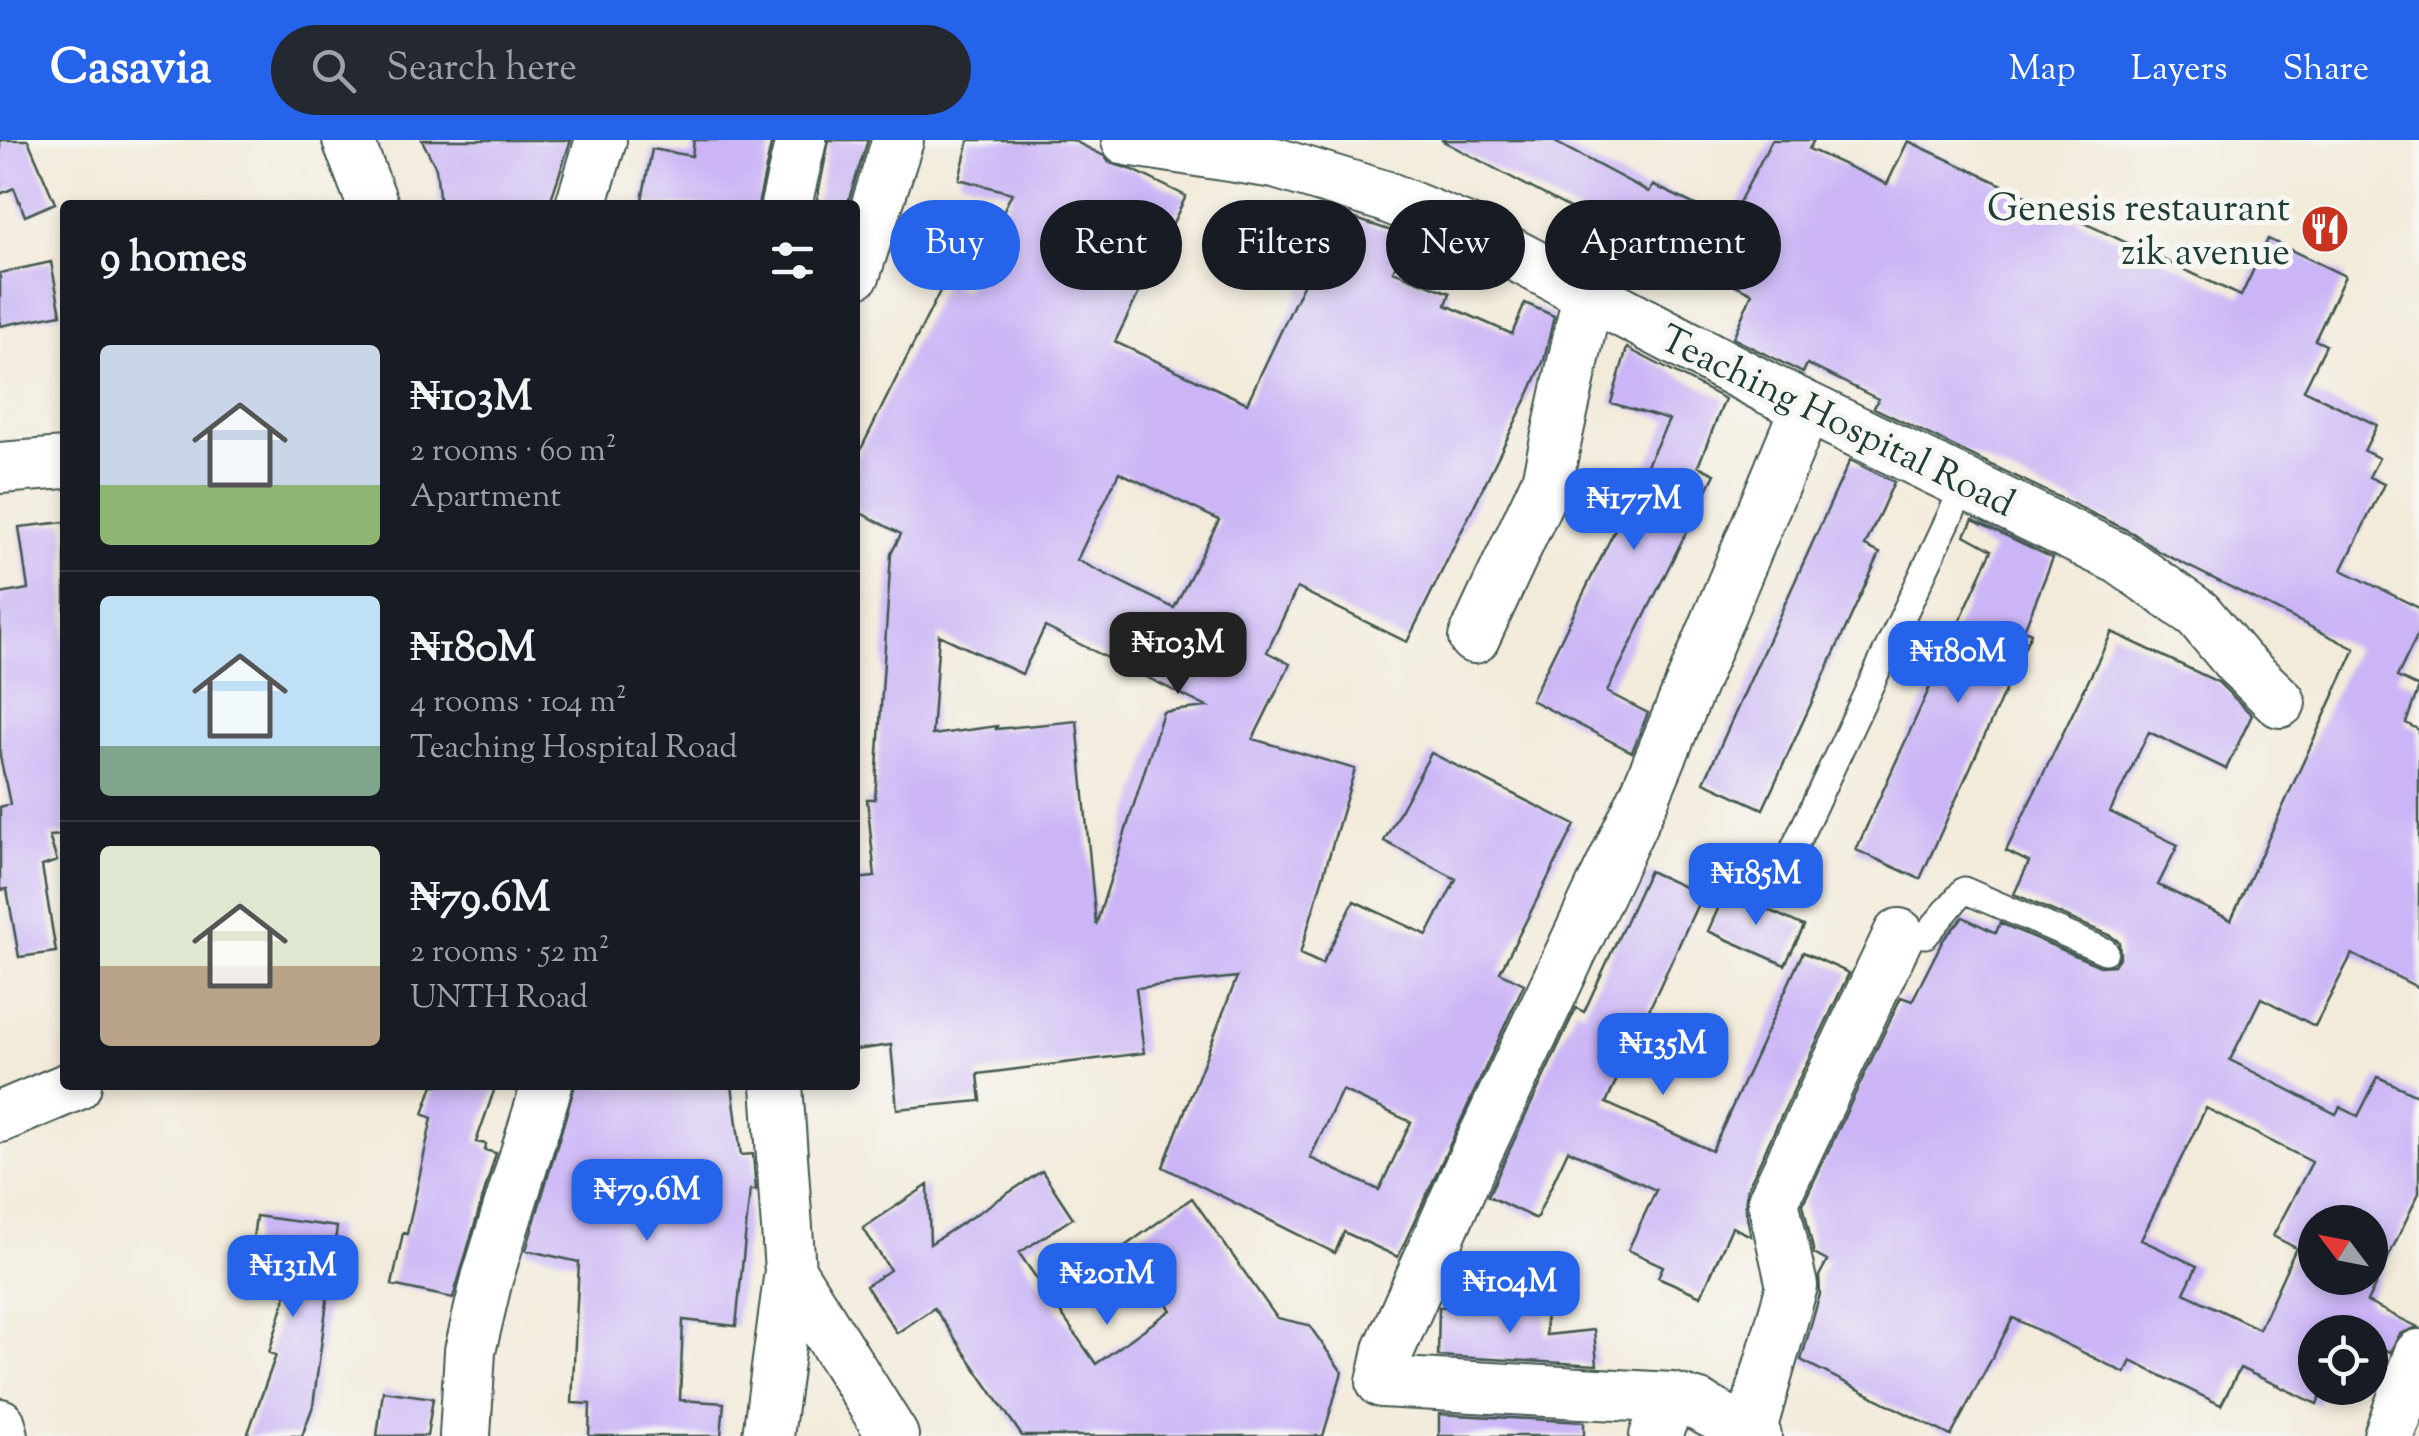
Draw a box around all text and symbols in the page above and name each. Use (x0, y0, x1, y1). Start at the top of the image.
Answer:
search box (271, 25, 971, 115)
text: Casavia (50, 36, 211, 105)
icon: search (306, 43, 361, 98)
text: Search here (386, 43, 577, 97)
text: Map (2008, 45, 2076, 96)
text: Layers (2131, 45, 2228, 96)
text: Share (2283, 45, 2369, 96)
place label: Genesis restaurant zik avenue (1987, 184, 2290, 282)
chip: Buy (890, 200, 1020, 290)
chip: Rent (1040, 200, 1182, 290)
chip: Filters (1202, 200, 1366, 290)
chip: New (1386, 200, 1525, 290)
chip: Apartment (1545, 200, 1781, 290)
restaurant icon: Genesis restaurant zik avenue (2299, 203, 2351, 255)
text: 9 homes (100, 230, 247, 290)
icon: filters (765, 233, 820, 288)
street label: Teaching Hospital Road (1650, 314, 2023, 533)
text: ₦103M (410, 369, 532, 429)
icon: home (180, 385, 300, 505)
text: 2 rooms · 60 m² (410, 429, 616, 475)
pin: ₦177M (1564, 468, 1704, 553)
text: Apartment (410, 475, 561, 521)
text: ₦177M (1587, 477, 1681, 523)
pin: ₦103M (1108, 612, 1248, 697)
text: ₦180M (410, 620, 536, 680)
text: ₦103M (1132, 621, 1224, 667)
pin: ₦180M (1888, 621, 2028, 706)
text: ₦180M (1910, 630, 2006, 676)
icon: home (180, 636, 300, 756)
text: 4 rooms · 104 m² (410, 680, 627, 726)
text: Teaching Hospital Road (410, 726, 738, 772)
pin: ₦185M (1686, 843, 1826, 928)
text: ₦185M (1711, 852, 1801, 898)
text: ₦79.6M (410, 870, 550, 930)
icon: home (180, 886, 300, 1006)
text: 2 rooms · 52 m² (410, 930, 610, 976)
text: UNTH Road (410, 976, 588, 1022)
pin: ₦135M (1593, 1013, 1733, 1098)
text: ₦135M (1619, 1022, 1707, 1068)
pin: ₦79.6M (566, 1159, 728, 1244)
text: ₦79.6M (594, 1168, 700, 1214)
north arrow (2298, 1205, 2388, 1295)
map controls (2298, 1205, 2388, 1405)
pin: ₦131M (223, 1235, 363, 1320)
pin: ₦201M (1037, 1243, 1177, 1328)
text: ₦131M (249, 1244, 337, 1290)
pin: ₦104M (1440, 1251, 1580, 1336)
text: ₦201M (1060, 1252, 1154, 1298)
text: ₦104M (1463, 1260, 1557, 1306)
button: locate (2298, 1315, 2388, 1405)

